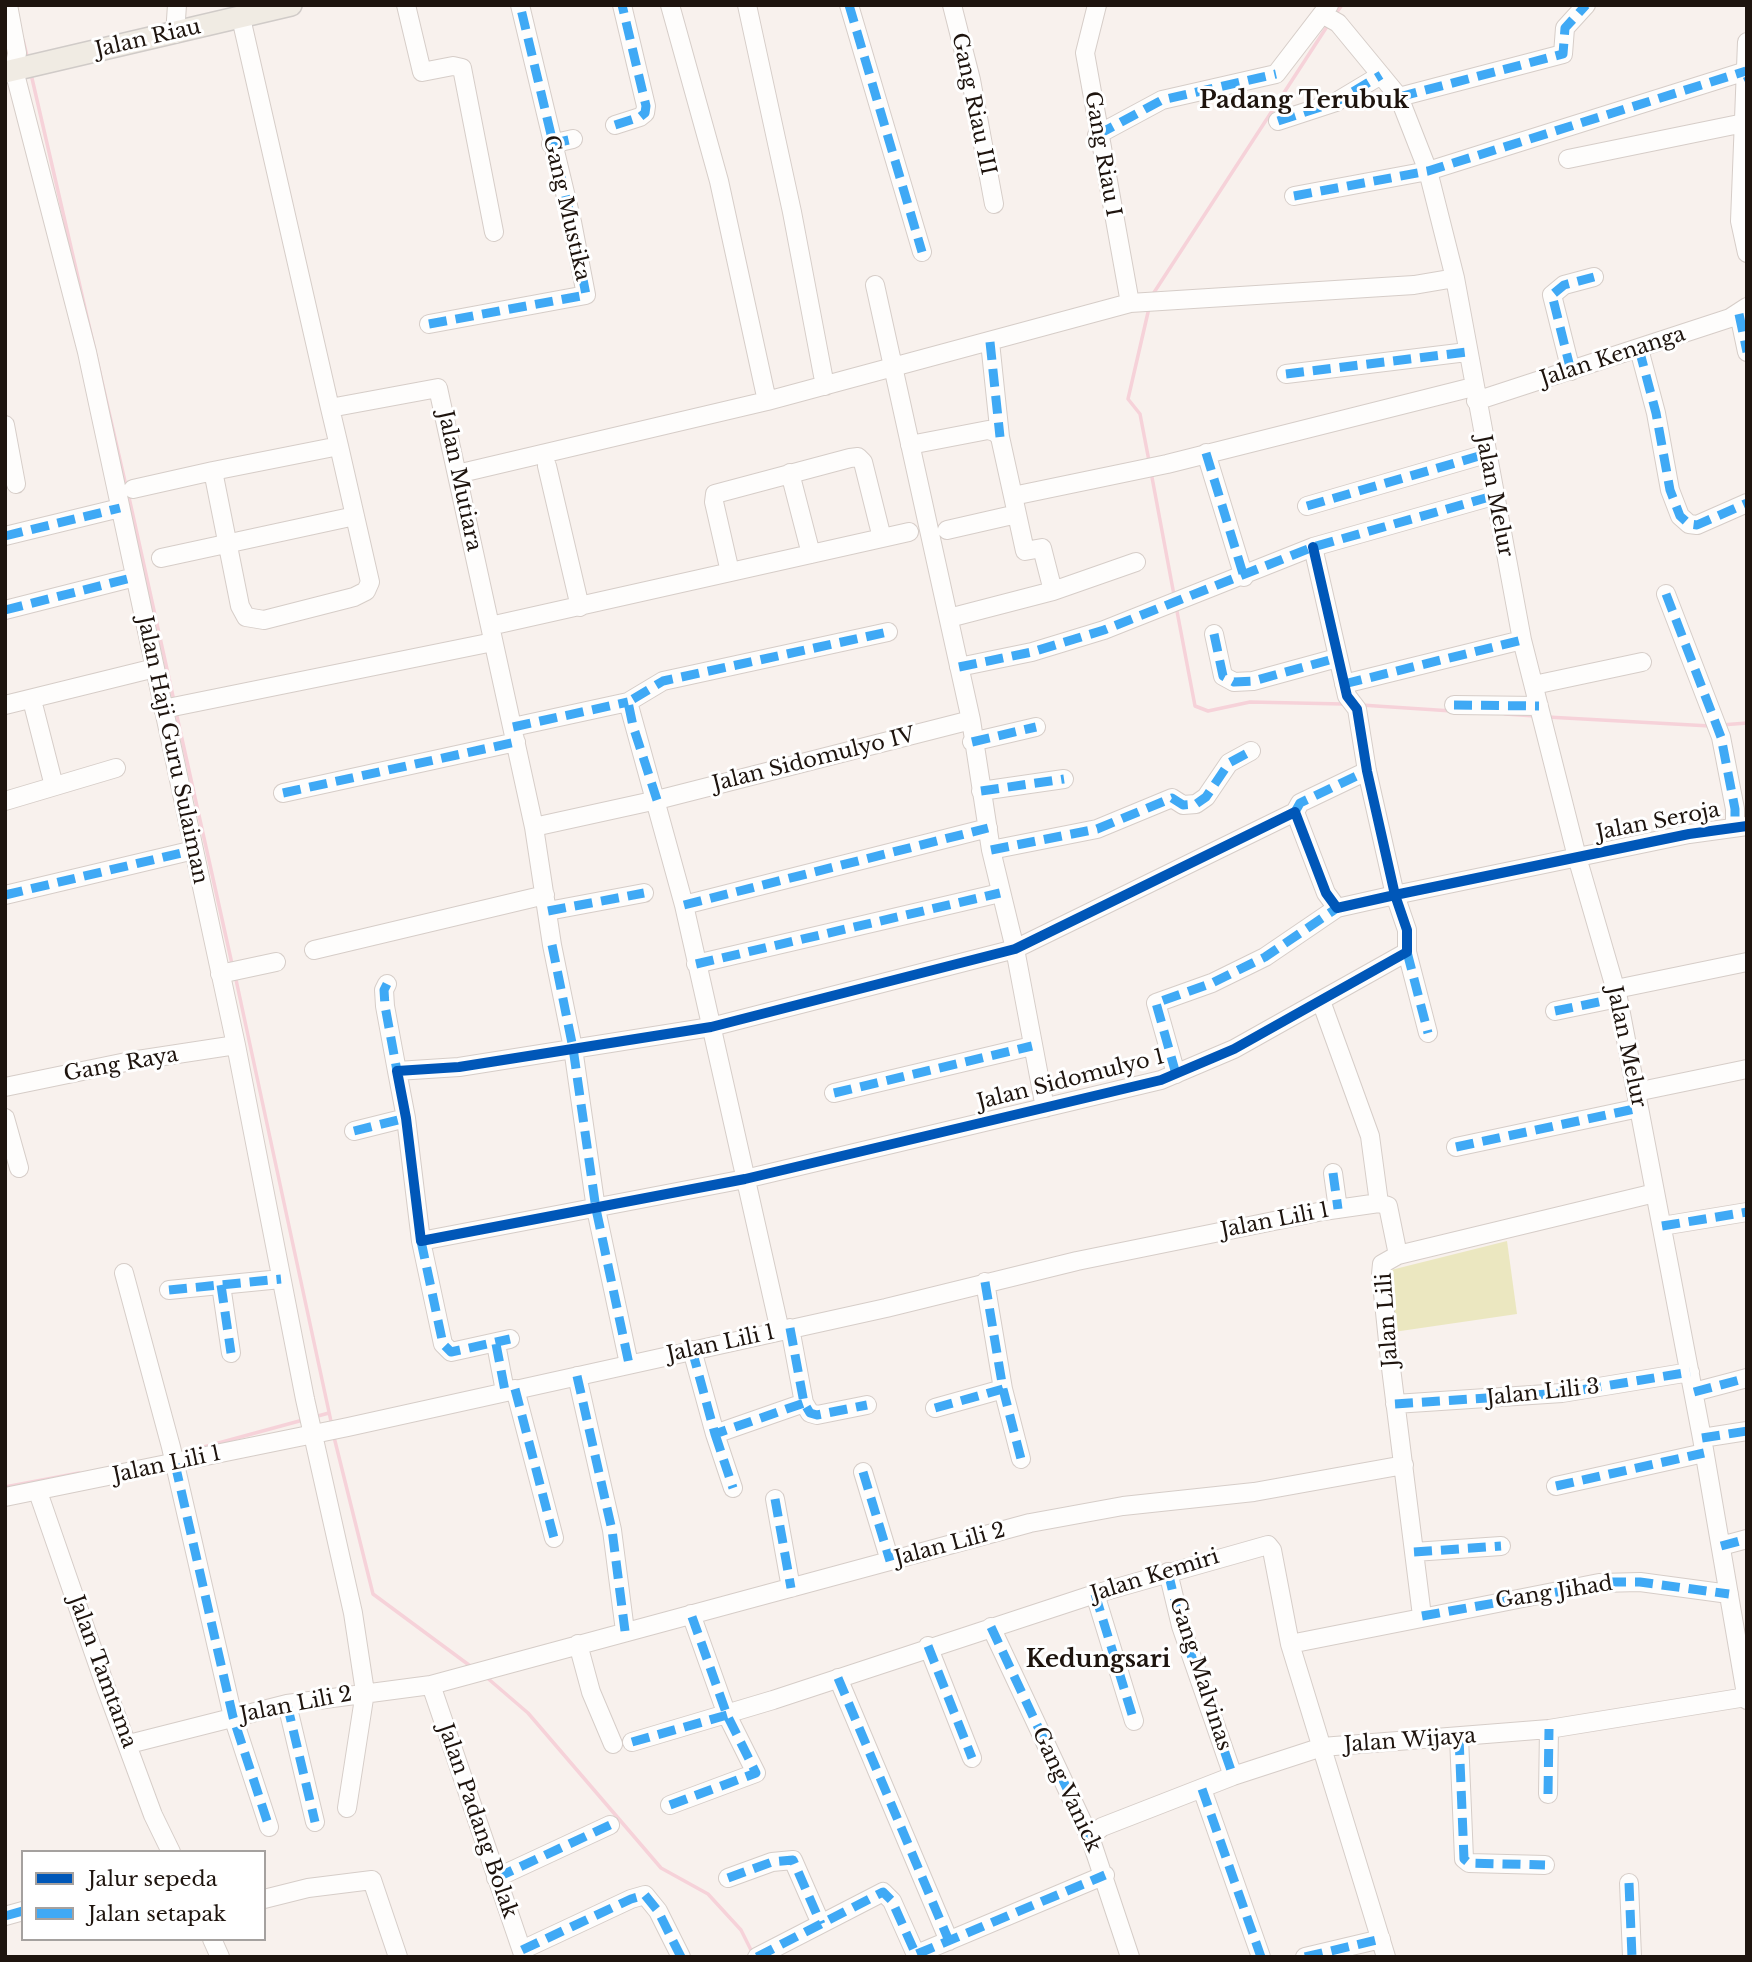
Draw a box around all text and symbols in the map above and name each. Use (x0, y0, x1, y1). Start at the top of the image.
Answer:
street label: Jalan Riau (93, 15, 203, 63)
street label: Gang Riau III (946, 31, 1000, 177)
district label: Padang Terubuk (1199, 87, 1409, 115)
street label: Gang Riau I (1079, 89, 1125, 219)
street label: Gang Mustika (537, 133, 595, 283)
street label: Jalan Kenanga (1537, 322, 1689, 392)
street label: Jalan Mutiara (432, 408, 486, 554)
street label: Jalan Melur (1470, 433, 1518, 559)
street label: Jalan Haji Guru Sulaiman (131, 614, 213, 886)
street label: Jalan Sidomulyo IV (710, 723, 918, 797)
street label: Jalan Seroja (1594, 798, 1722, 846)
street label: Jalan Melur (1601, 984, 1651, 1110)
street label: Gang Raya (62, 1043, 180, 1087)
street label: Jalan Sidomulyo 1 (975, 1045, 1167, 1115)
street label: Jalan Lili 1 (1219, 1198, 1331, 1244)
street label: Jalan Lili (1372, 1272, 1404, 1368)
street label: Jalan Lili 1 (665, 1320, 777, 1368)
street label: Jalan Lili 3 (1485, 1375, 1601, 1411)
street label: Jalan Lili 1 (111, 1441, 223, 1489)
street label: Jalan Lili 2 (892, 1518, 1008, 1572)
street label: Jalan Kemiri (1088, 1545, 1222, 1607)
street label: Gang Jihad (1494, 1571, 1614, 1615)
street label: Jalan Tamtama (63, 1592, 141, 1752)
street label: Gang Malvinas (1163, 1594, 1237, 1754)
district label: Kedungsari (1026, 1646, 1170, 1674)
street label: Jalan Lili 2 (238, 1682, 354, 1728)
street label: Jalan Padang Bolak (432, 1720, 522, 1922)
street label: Gang Vanick (1026, 1724, 1106, 1856)
street label: Jalan Wijaya (1343, 1724, 1477, 1758)
legend (21, 1850, 266, 1941)
text: Jalur sepeda (88, 1866, 217, 1892)
text: Jalan setapak (88, 1901, 226, 1927)

